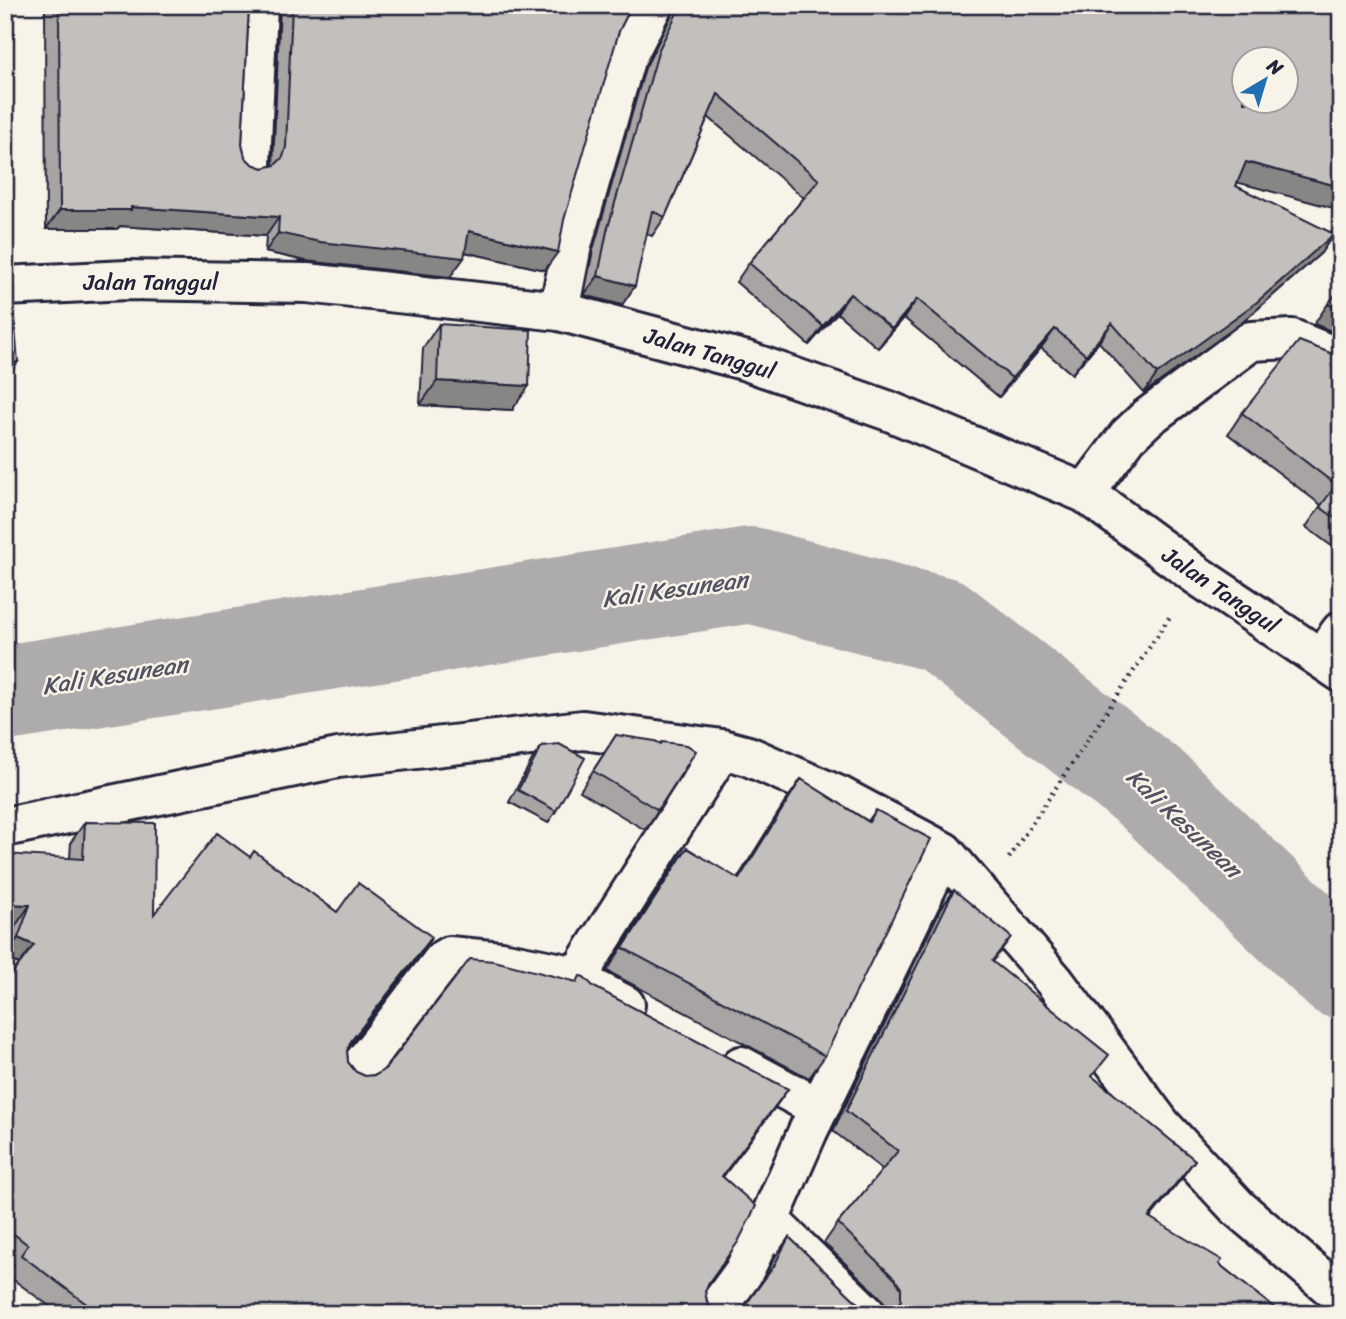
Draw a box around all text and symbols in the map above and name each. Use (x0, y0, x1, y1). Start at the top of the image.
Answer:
north arrow (1230, 46, 1300, 116)
text: N (1259, 49, 1291, 85)
street label: Jalan Tanggul (82, 262, 219, 303)
street label: Jalan Tanggul (638, 315, 781, 392)
street label: Jalan Tanggul (1152, 535, 1289, 645)
water label: Kali Kesunean (599, 558, 754, 620)
water label: Kali Kesunean (39, 642, 194, 707)
water label: Kali Kesunean (1116, 758, 1254, 890)

